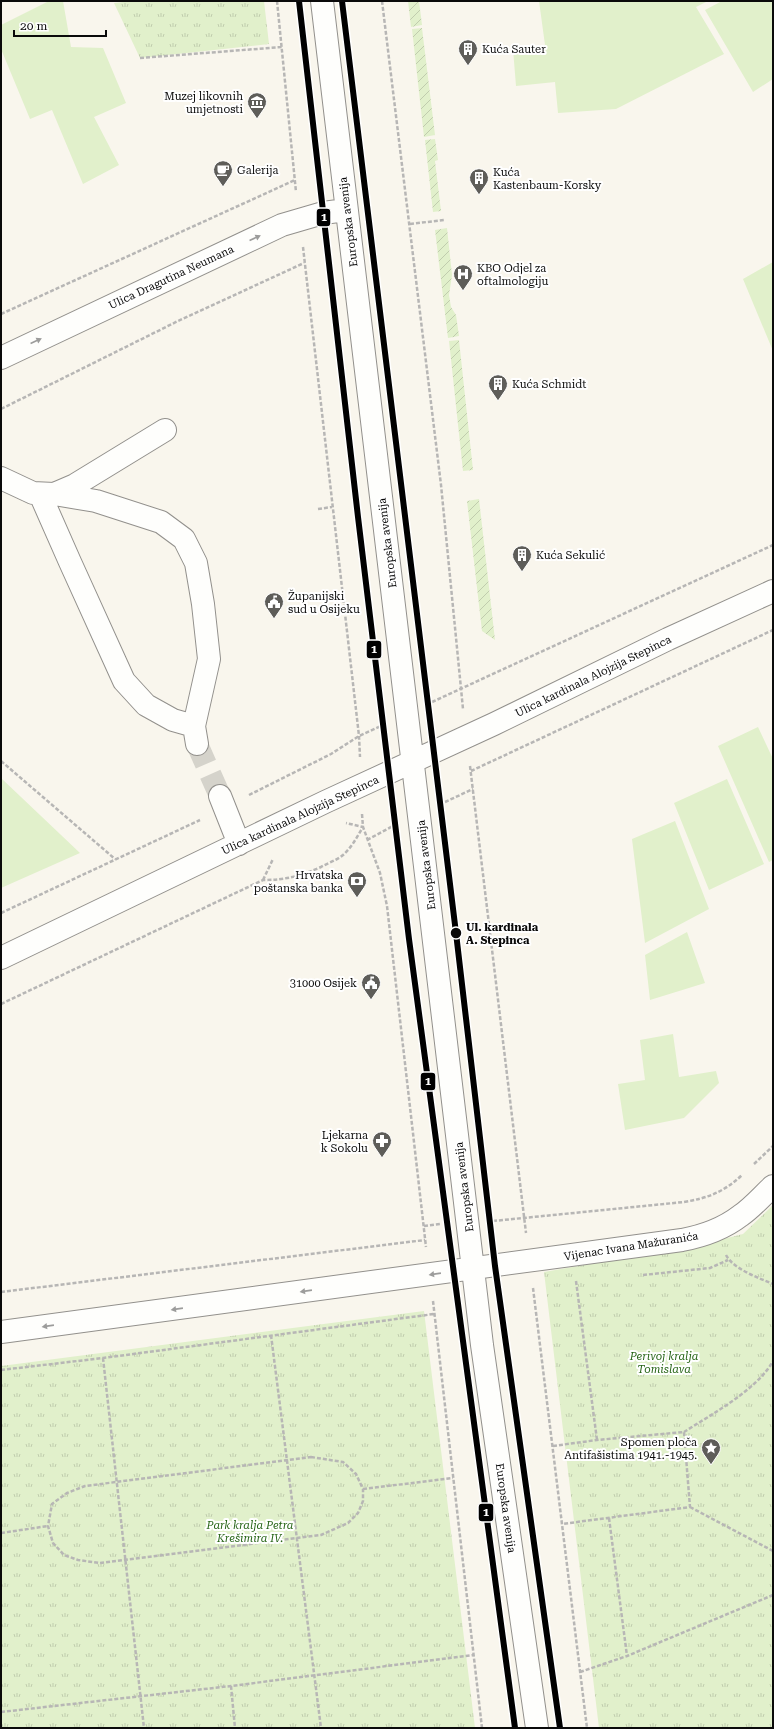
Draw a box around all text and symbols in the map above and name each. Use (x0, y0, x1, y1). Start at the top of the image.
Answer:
scale bar (14, 12, 106, 38)
text: 20 m (20, 19, 47, 33)
building icon: Kuća Sauter (457, 38, 479, 66)
place label: Kuća Sauter (482, 43, 546, 56)
place label: Muzej likovnih umjetnosti (164, 90, 243, 116)
museum icon: Muzej likovnih umjetnosti (246, 91, 268, 119)
cafe icon: Galerija (212, 159, 234, 187)
place label: Galerija (237, 164, 278, 177)
place label: Kuća Kastenbaum-Korsky (493, 166, 602, 192)
building icon: Kuća Kastenbaum-Korsky (468, 167, 490, 195)
street label: Europska avenija (337, 176, 360, 268)
line badge: 1 (316, 208, 331, 227)
text: 1 (321, 211, 327, 224)
one-way arrow (249, 235, 261, 241)
street label: Ulica Dragutina Neumana (106, 243, 236, 312)
place label: KBO Odjel za oftalmologiju (477, 262, 548, 288)
hospital icon: KBO Odjel za oftalmologiju (452, 263, 474, 291)
one-way arrow (31, 338, 42, 344)
building icon: Kuća Schmidt (487, 373, 509, 401)
place label: Kuća Schmidt (512, 378, 586, 391)
street label: Europska avenija (376, 497, 399, 589)
building icon: Kuća Sekulić (511, 544, 533, 572)
place label: Kuća Sekulić (536, 549, 605, 562)
place label: Županijski sud u Osijeku (288, 589, 360, 616)
public building icon: Županijski sud u Osijeku (263, 591, 285, 619)
street label: Ulica kardinala Alojzija Stepinca (513, 633, 673, 720)
line badge: 1 (366, 640, 382, 659)
text: 1 (371, 643, 377, 656)
street label: Ulica kardinala Alojzija Stepinca (219, 773, 381, 858)
street label: Europska avenija (415, 819, 438, 911)
place label: Hrvatska poštanska banka (254, 869, 343, 895)
bank icon: Hrvatska poštanska banka (346, 870, 368, 898)
place label: Ul. kardinala A. Stepinca (466, 921, 539, 947)
marker: Ul. kardinala A. Stepinca (449, 926, 463, 940)
public building icon: 31000 Osijek (360, 972, 382, 1000)
place label: 31000 Osijek (290, 977, 357, 990)
line badge: 1 (420, 1072, 436, 1091)
text: 1 (425, 1075, 431, 1088)
place label: Ljekarna k Sokolu (321, 1129, 368, 1155)
pharmacy icon: Ljekarna k Sokolu (371, 1130, 393, 1158)
street label: Europska avenija (453, 1141, 476, 1233)
street label: Vijenac Ivana Mažuranića (563, 1229, 699, 1264)
one-way arrow (428, 1271, 441, 1277)
one-way arrow (300, 1288, 312, 1294)
one-way arrow (171, 1305, 183, 1312)
one-way arrow (42, 1323, 54, 1329)
park label: Perivoj kralja Tomislava (629, 1350, 699, 1376)
place label: Spomen ploča Antifašistima 1941.-1945. (564, 1436, 697, 1462)
place icon: Spomen ploča Antifašistima 1941.-1945. (700, 1437, 722, 1465)
street label: Europska avenija (493, 1462, 518, 1554)
line badge: 1 (478, 1503, 494, 1522)
text: 1 (483, 1506, 489, 1519)
park label: Park kralja Petra Krešimira IV. (205, 1519, 294, 1545)

